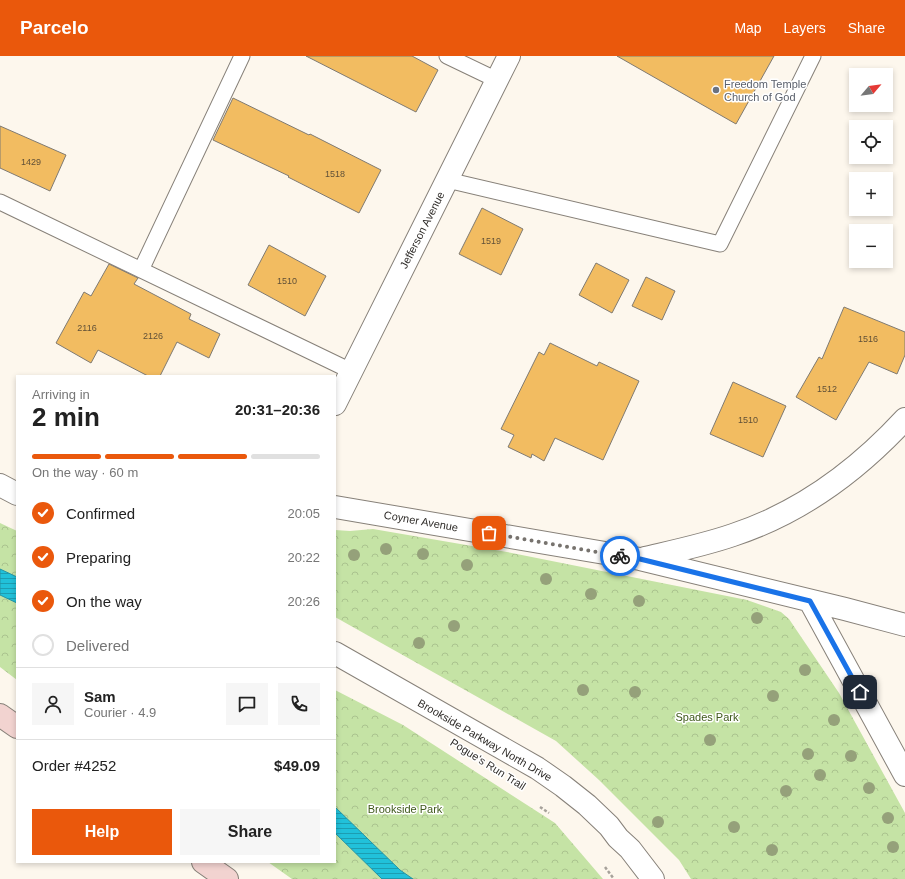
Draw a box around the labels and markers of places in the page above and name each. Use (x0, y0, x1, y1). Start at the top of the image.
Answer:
place label: Freedom Temple Church of God (724, 78, 806, 103)
marker: Freedom Temple Church of God (711, 85, 721, 95)
pin (472, 516, 506, 550)
pin (843, 675, 877, 709)

